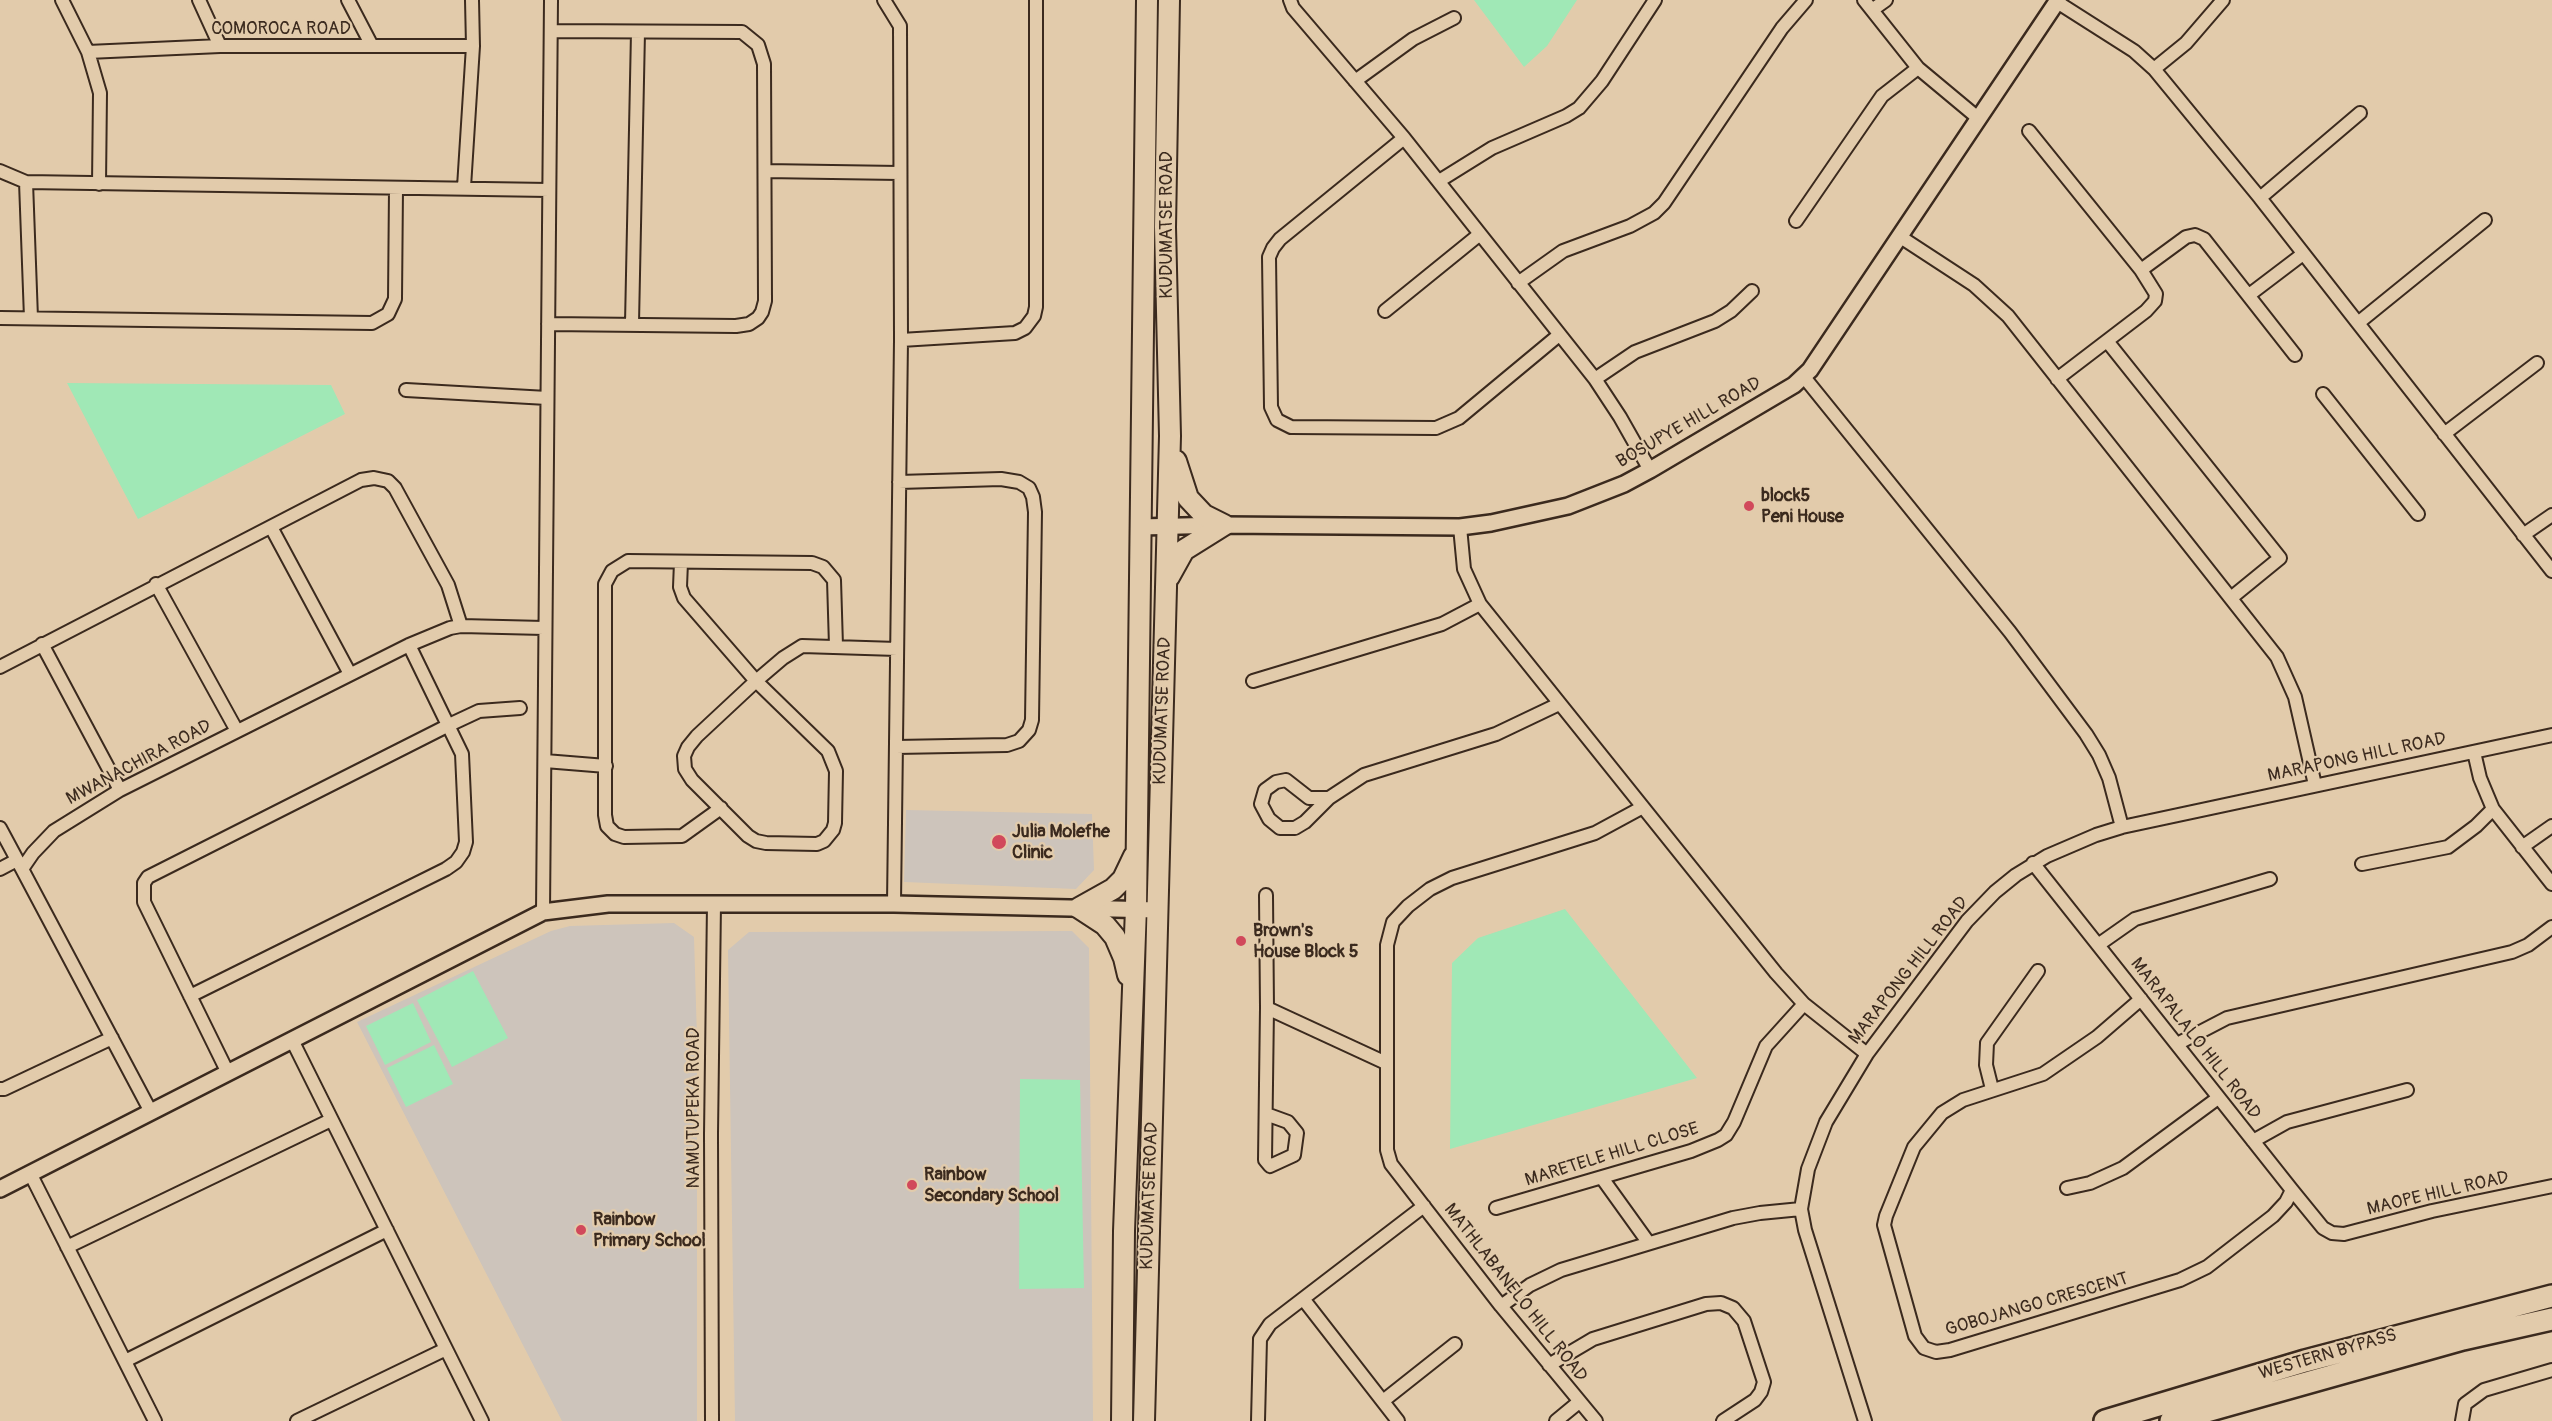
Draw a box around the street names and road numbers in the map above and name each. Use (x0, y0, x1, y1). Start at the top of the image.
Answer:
street label: COMOROCA ROAD (211, 18, 351, 40)
street label: KUDUMATSE ROAD (1156, 151, 1178, 299)
street label: BOSUPYE HILL ROAD (1613, 373, 1765, 473)
street label: KUDUMATSE ROAD (1150, 637, 1176, 785)
street label: MWANACHIRA ROAD (63, 716, 215, 810)
street label: MARAPONG HILL ROAD (2266, 729, 2448, 787)
street label: MARAPONG HILL ROAD (1845, 893, 1973, 1049)
street label: MARAPALALO HILL ROAD (2125, 954, 2265, 1124)
street label: NAMUTUPEKA ROAD (683, 1027, 705, 1189)
street label: MARETELE HILL CLOSE (1523, 1118, 1701, 1192)
street label: KUDUMATSE ROAD (1137, 1122, 1163, 1270)
street label: MAOPE HILL ROAD (2365, 1167, 2511, 1221)
street label: MATHLABANELO HILL ROAD (1439, 1200, 1591, 1386)
street label: GOBOJANGO CRESCENT (1943, 1269, 2131, 1341)
street label: WESTERN BYPASS (2257, 1325, 2399, 1385)

